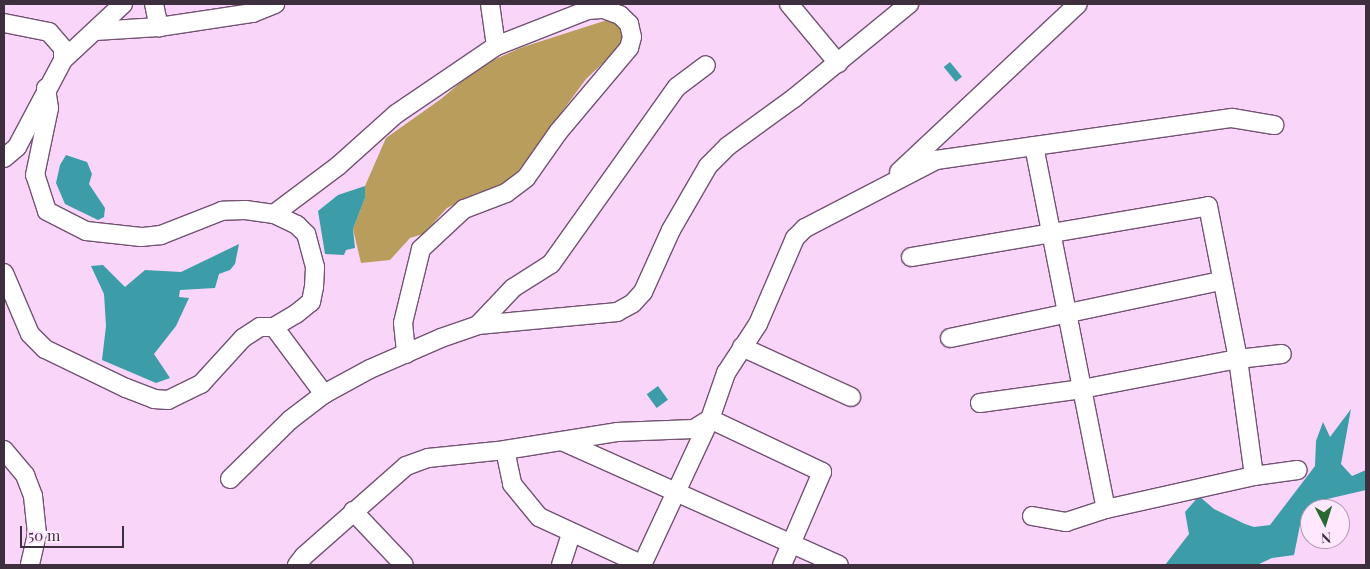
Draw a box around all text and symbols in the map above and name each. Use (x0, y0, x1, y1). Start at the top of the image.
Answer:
north arrow (1300, 499, 1350, 549)
scale bar (22, 516, 126, 548)
text: 50 m (28, 525, 60, 545)
text: N (1320, 529, 1332, 548)

